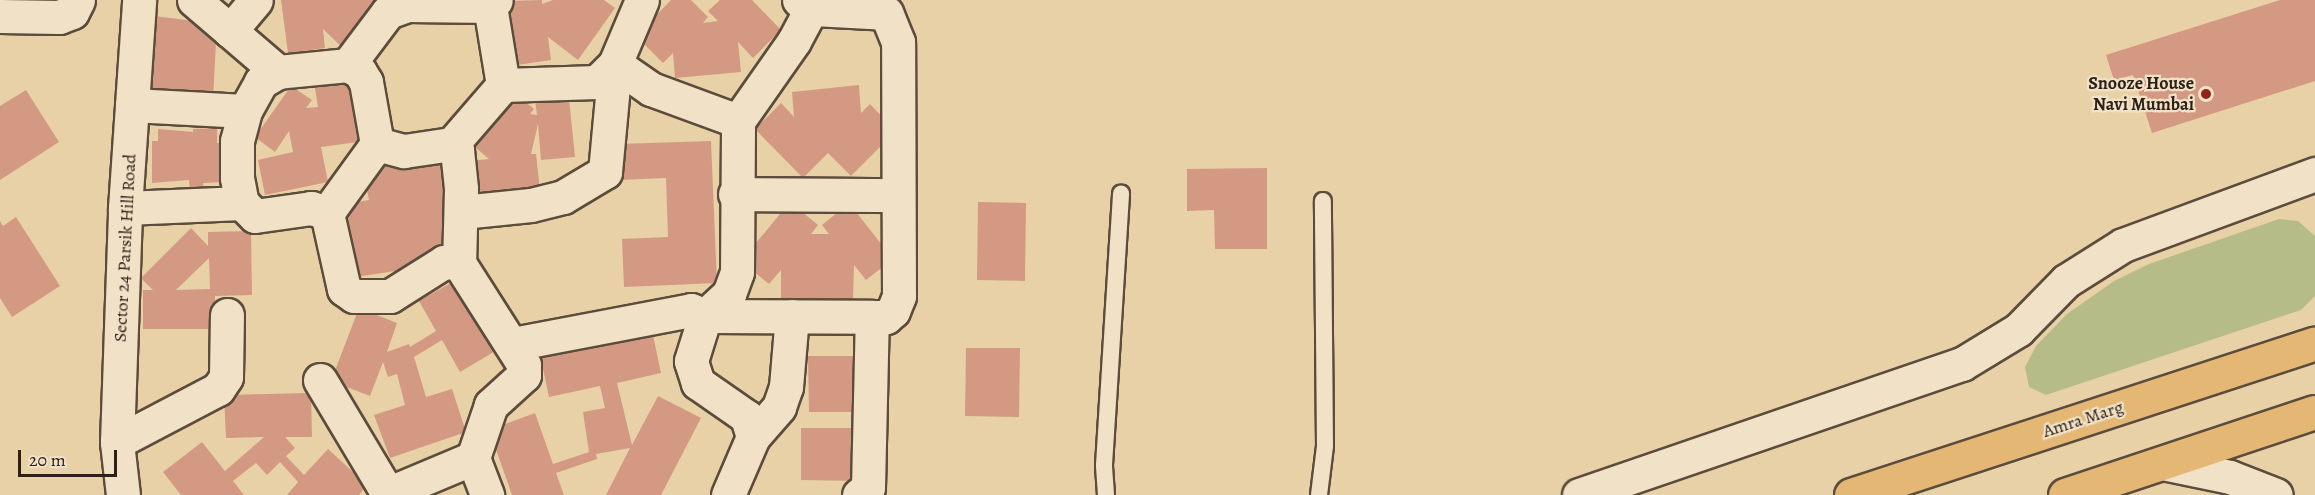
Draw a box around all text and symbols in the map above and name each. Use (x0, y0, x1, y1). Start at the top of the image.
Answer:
place label: Snooze House Navi Mumbai (2088, 73, 2194, 116)
marker: Snooze House Navi Mumbai (2199, 87, 2213, 101)
street label: Sector 24 Parsik Hill Road (109, 153, 141, 343)
street label: Amra Marg (2040, 396, 2126, 442)
scale bar (21, 438, 120, 476)
text: 20 m (29, 448, 66, 472)

